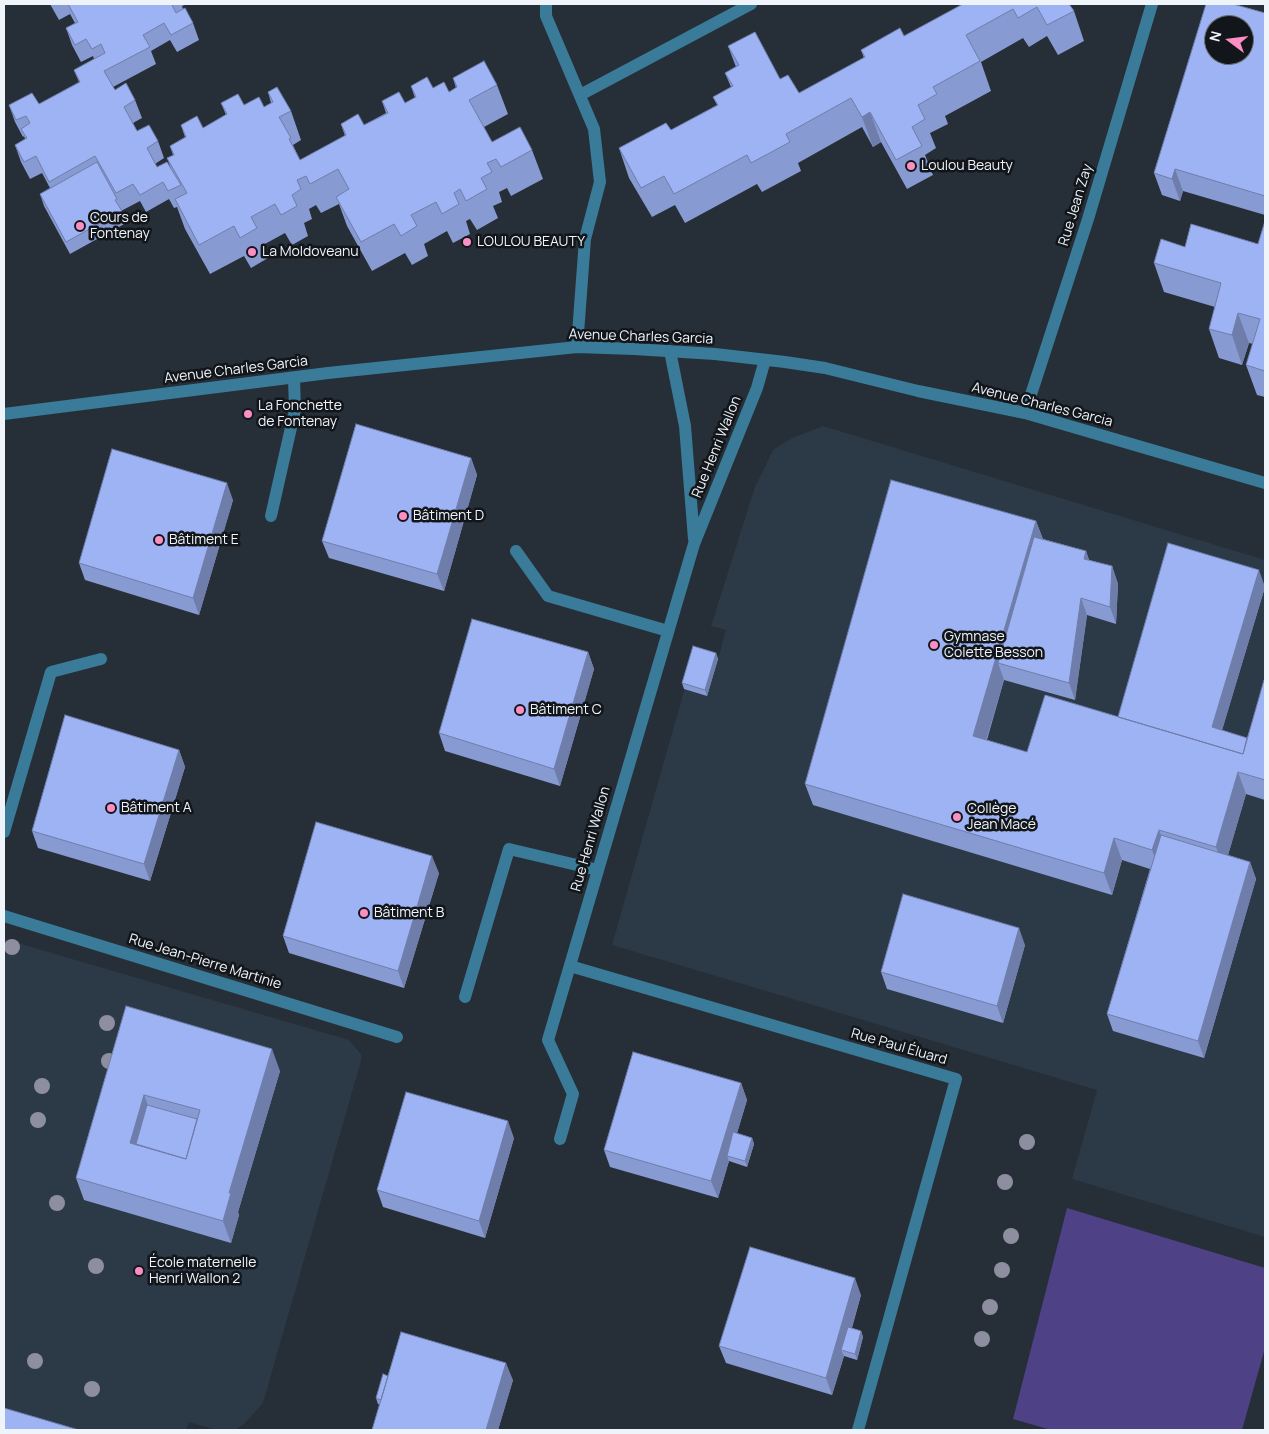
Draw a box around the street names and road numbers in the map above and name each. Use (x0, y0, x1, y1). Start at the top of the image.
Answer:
street label: Rue Jean Zay (1056, 162, 1096, 248)
street label: Avenue Charles Garcia (568, 326, 714, 348)
street label: Avenue Charles Garcia (163, 353, 309, 387)
street label: Avenue Charles Garcia (970, 379, 1114, 431)
street label: Rue Henri Wallon (689, 394, 745, 500)
street label: Rue Henri Wallon (568, 785, 614, 893)
street label: Rue Jean-Pierre Martinie (127, 931, 283, 993)
street label: Rue Paul Éluard (849, 1025, 949, 1069)

